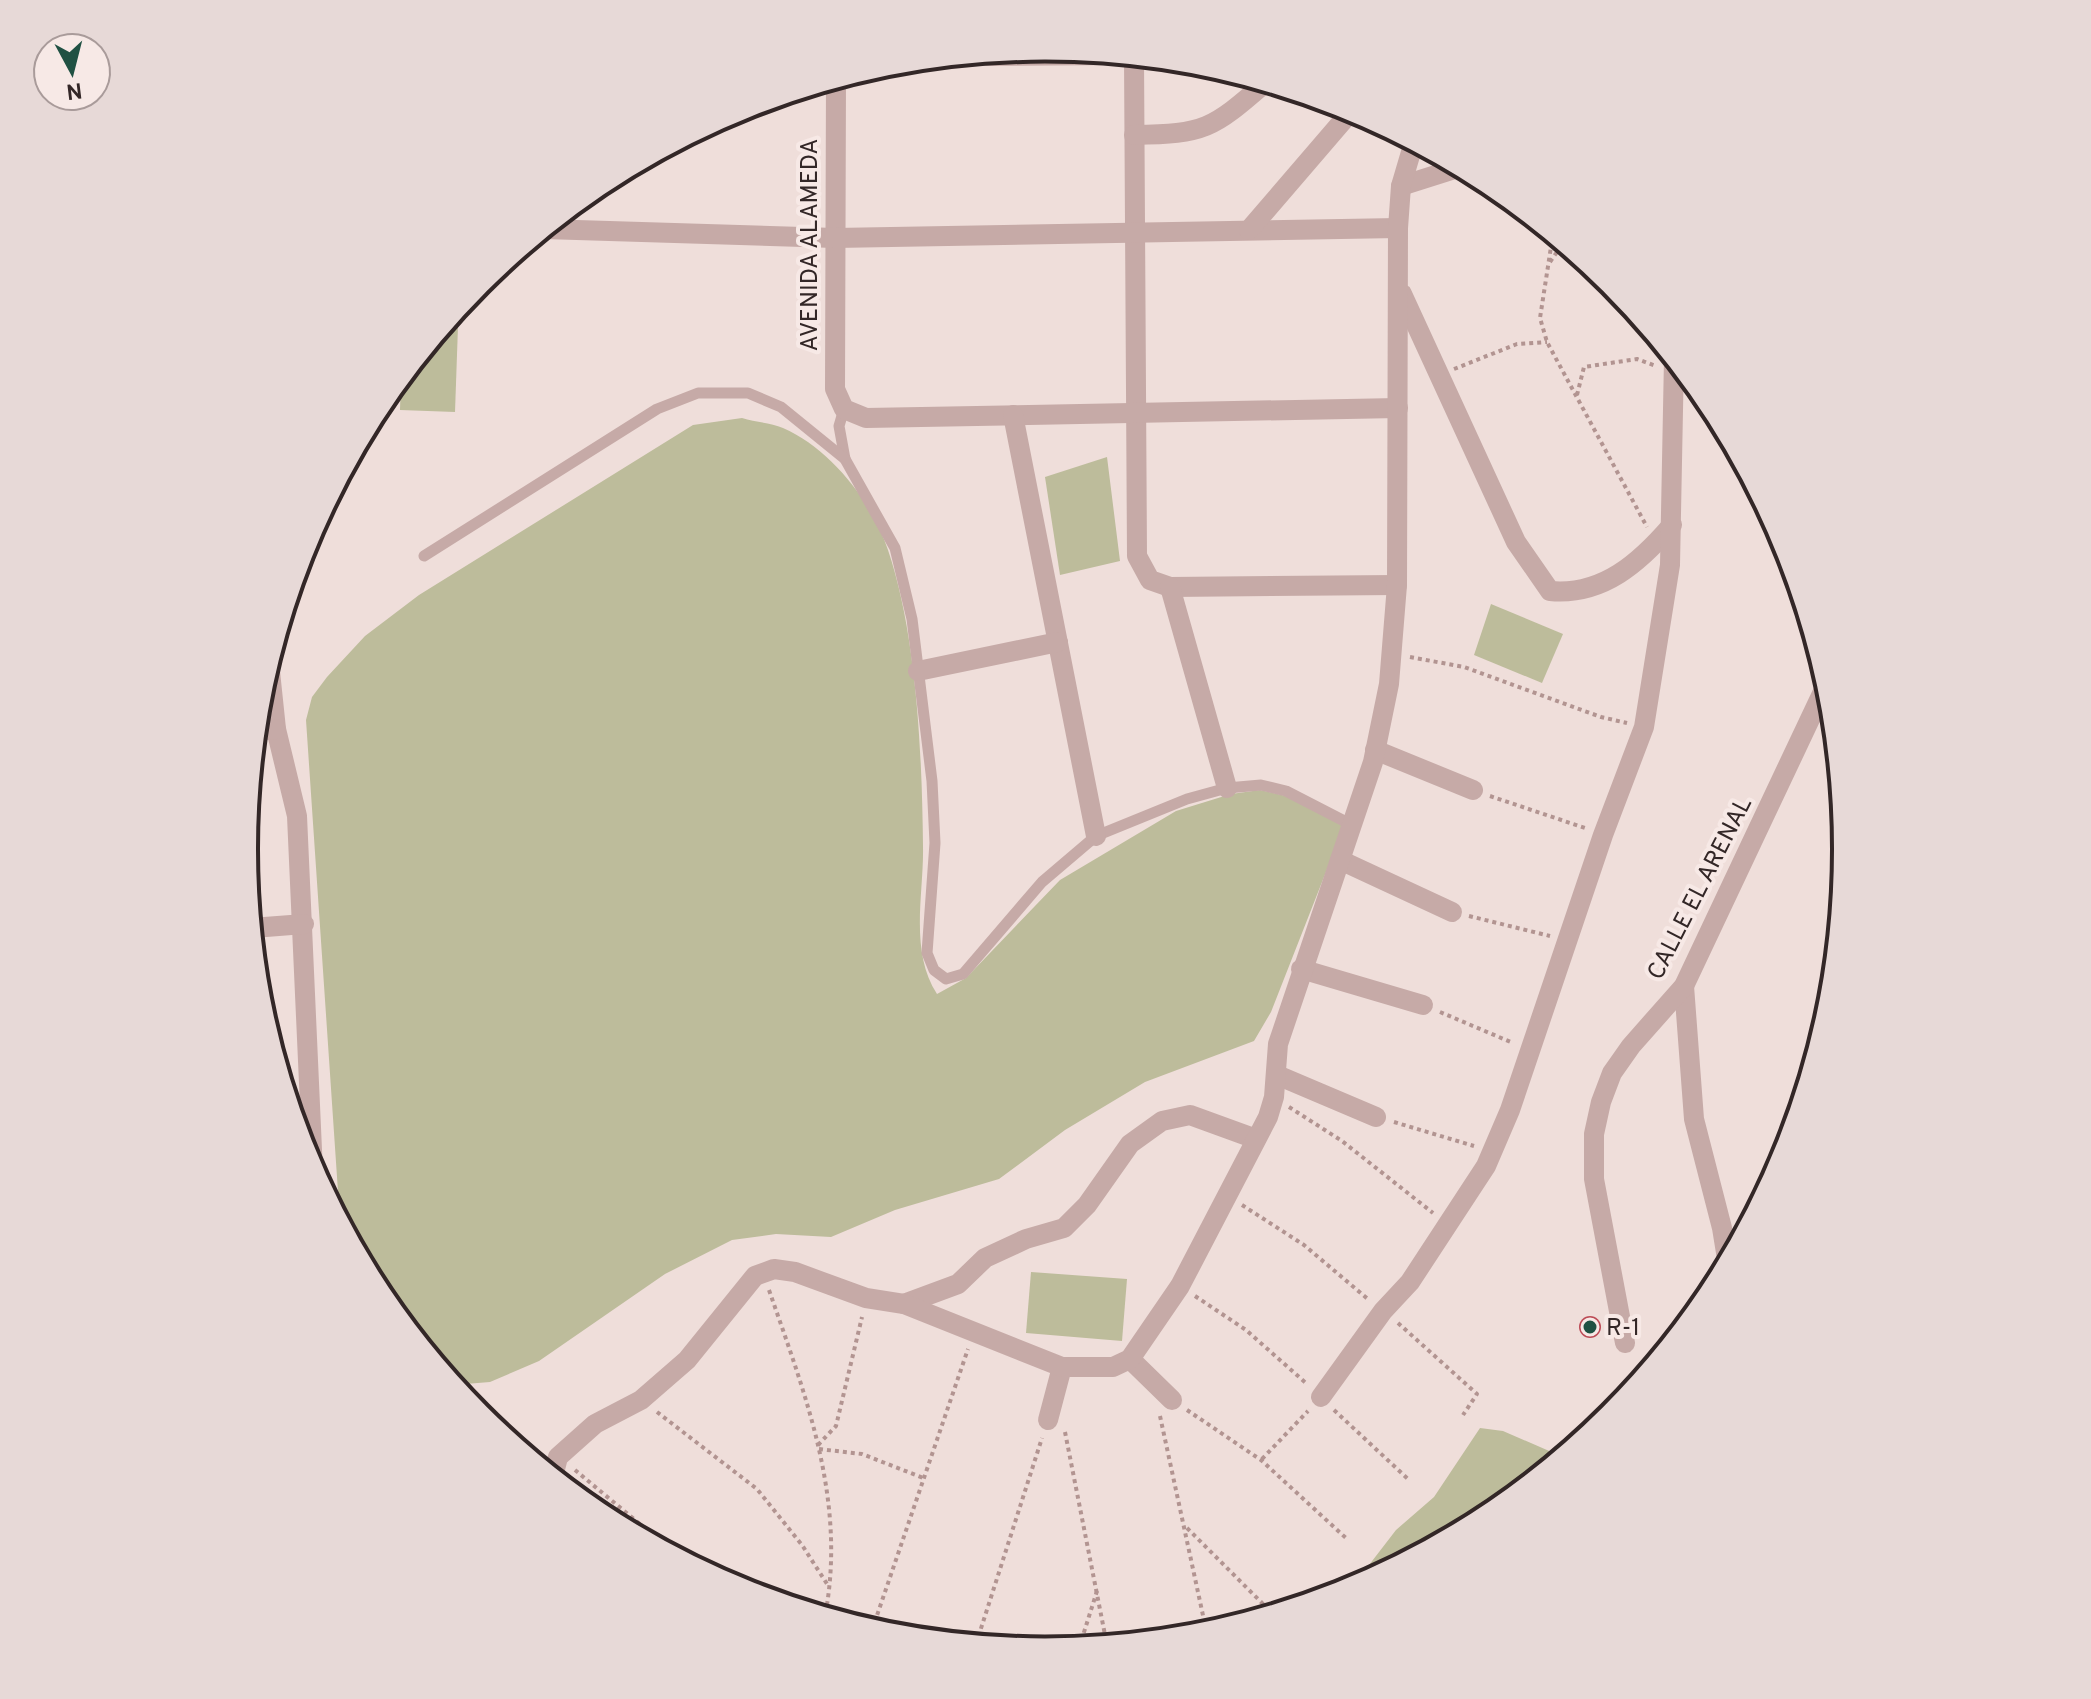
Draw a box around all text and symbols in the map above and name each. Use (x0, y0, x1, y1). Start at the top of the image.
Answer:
north arrow (32, 32, 112, 112)
text: N (65, 75, 84, 104)
street label: AVENIDA ALAMEDA (796, 139, 826, 351)
street label: CALLE EL ARENAL (1642, 792, 1760, 985)
place label: R-1 (1606, 1314, 1640, 1344)
marker: R-1 (1581, 1318, 1599, 1336)

